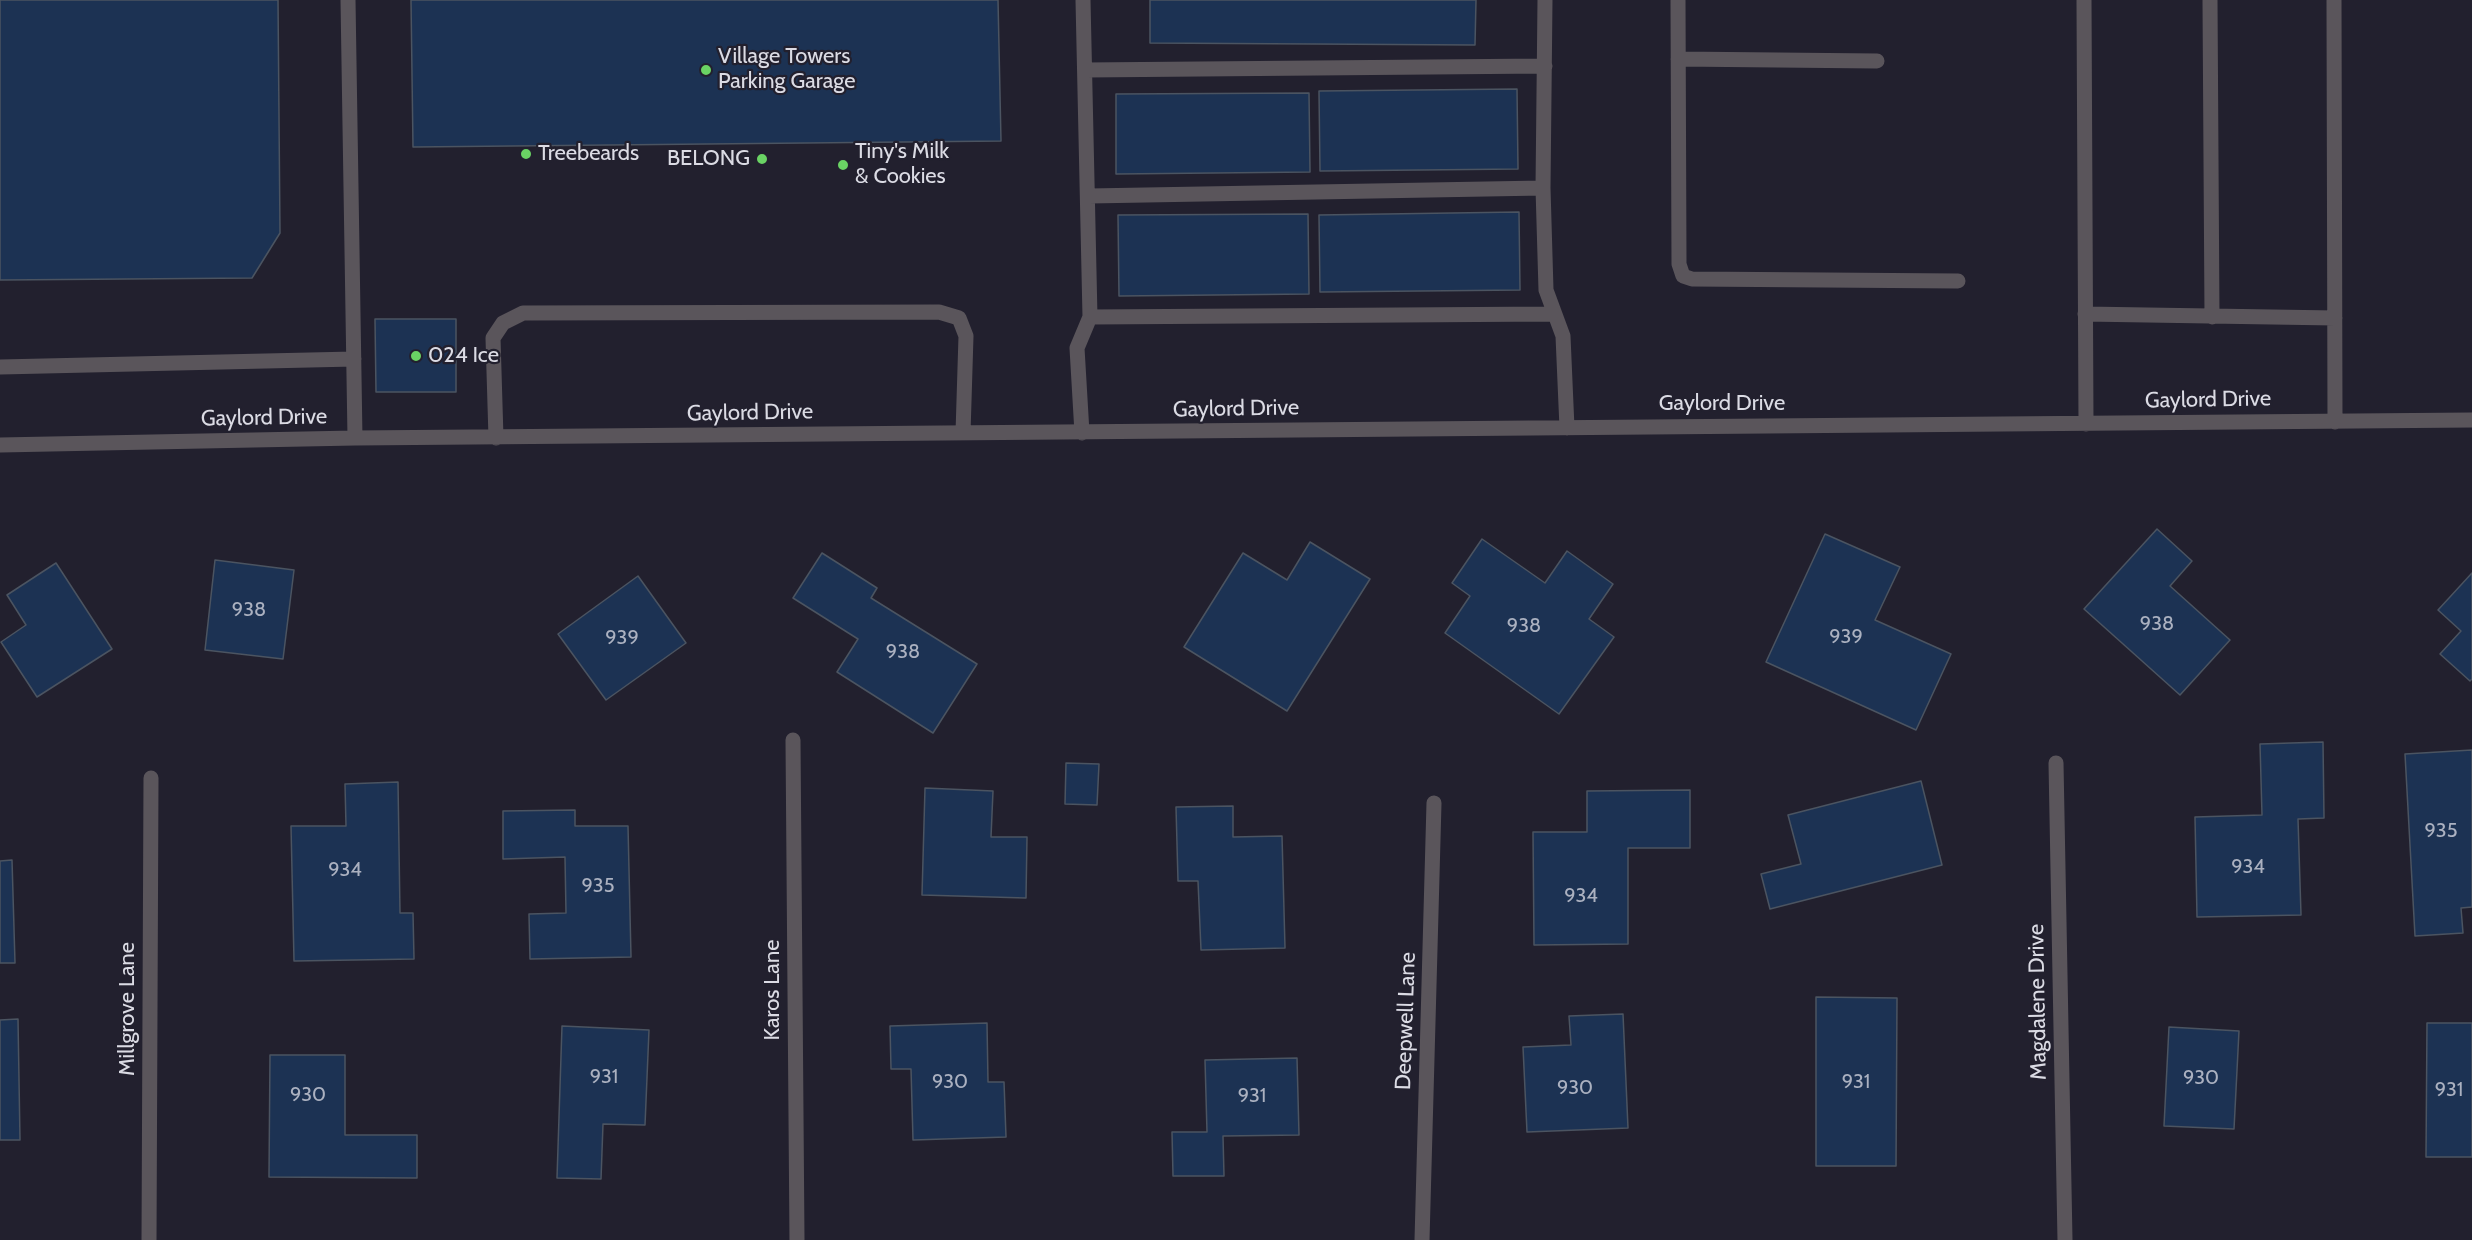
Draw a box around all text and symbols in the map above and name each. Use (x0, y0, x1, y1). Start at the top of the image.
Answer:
place label: Village Towers Parking Garage (718, 44, 855, 96)
marker: Village Towers Parking Garage (699, 63, 713, 77)
place label: Tiny's Milk & Cookies (855, 139, 949, 190)
place label: Treebeards (538, 141, 639, 167)
place label: BELONG (667, 146, 750, 172)
marker: Treebeards (519, 147, 533, 161)
marker: BELONG (755, 152, 769, 166)
marker: Tiny's Milk & Cookies (836, 158, 850, 172)
place label: 024 Ice (428, 343, 499, 369)
marker: 024 Ice (409, 349, 423, 363)
street label: Gaylord Drive (2145, 386, 2271, 414)
street label: Gaylord Drive (1659, 391, 1785, 417)
street label: Gaylord Drive (1173, 395, 1299, 423)
street label: Gaylord Drive (687, 399, 813, 427)
street label: Gaylord Drive (201, 404, 327, 432)
house number: 938 (232, 598, 266, 622)
house number: 938 (2140, 612, 2174, 636)
house number: 938 (1507, 614, 1541, 638)
house number: 939 (1829, 625, 1863, 649)
house number: 939 (605, 626, 639, 650)
house number: 938 (886, 640, 920, 664)
house number: 935 (2425, 819, 2457, 843)
house number: 934 (2231, 855, 2265, 879)
house number: 934 (328, 858, 362, 882)
house number: 935 (582, 874, 614, 898)
house number: 934 (1564, 884, 1598, 908)
street label: Magdalene Drive (2023, 924, 2053, 1080)
street label: Karos Lane (760, 940, 786, 1040)
street label: Millgrove Lane (115, 942, 141, 1076)
street label: Deepwell Lane (1390, 952, 1422, 1090)
house number: 931 (590, 1065, 618, 1089)
house number: 930 (2183, 1066, 2219, 1090)
house number: 930 (932, 1070, 968, 1094)
house number: 931 (1842, 1070, 1870, 1094)
house number: 930 (1557, 1076, 1593, 1100)
house number: 931 (2435, 1078, 2463, 1102)
house number: 930 (290, 1083, 326, 1107)
house number: 931 (1238, 1084, 1266, 1108)

